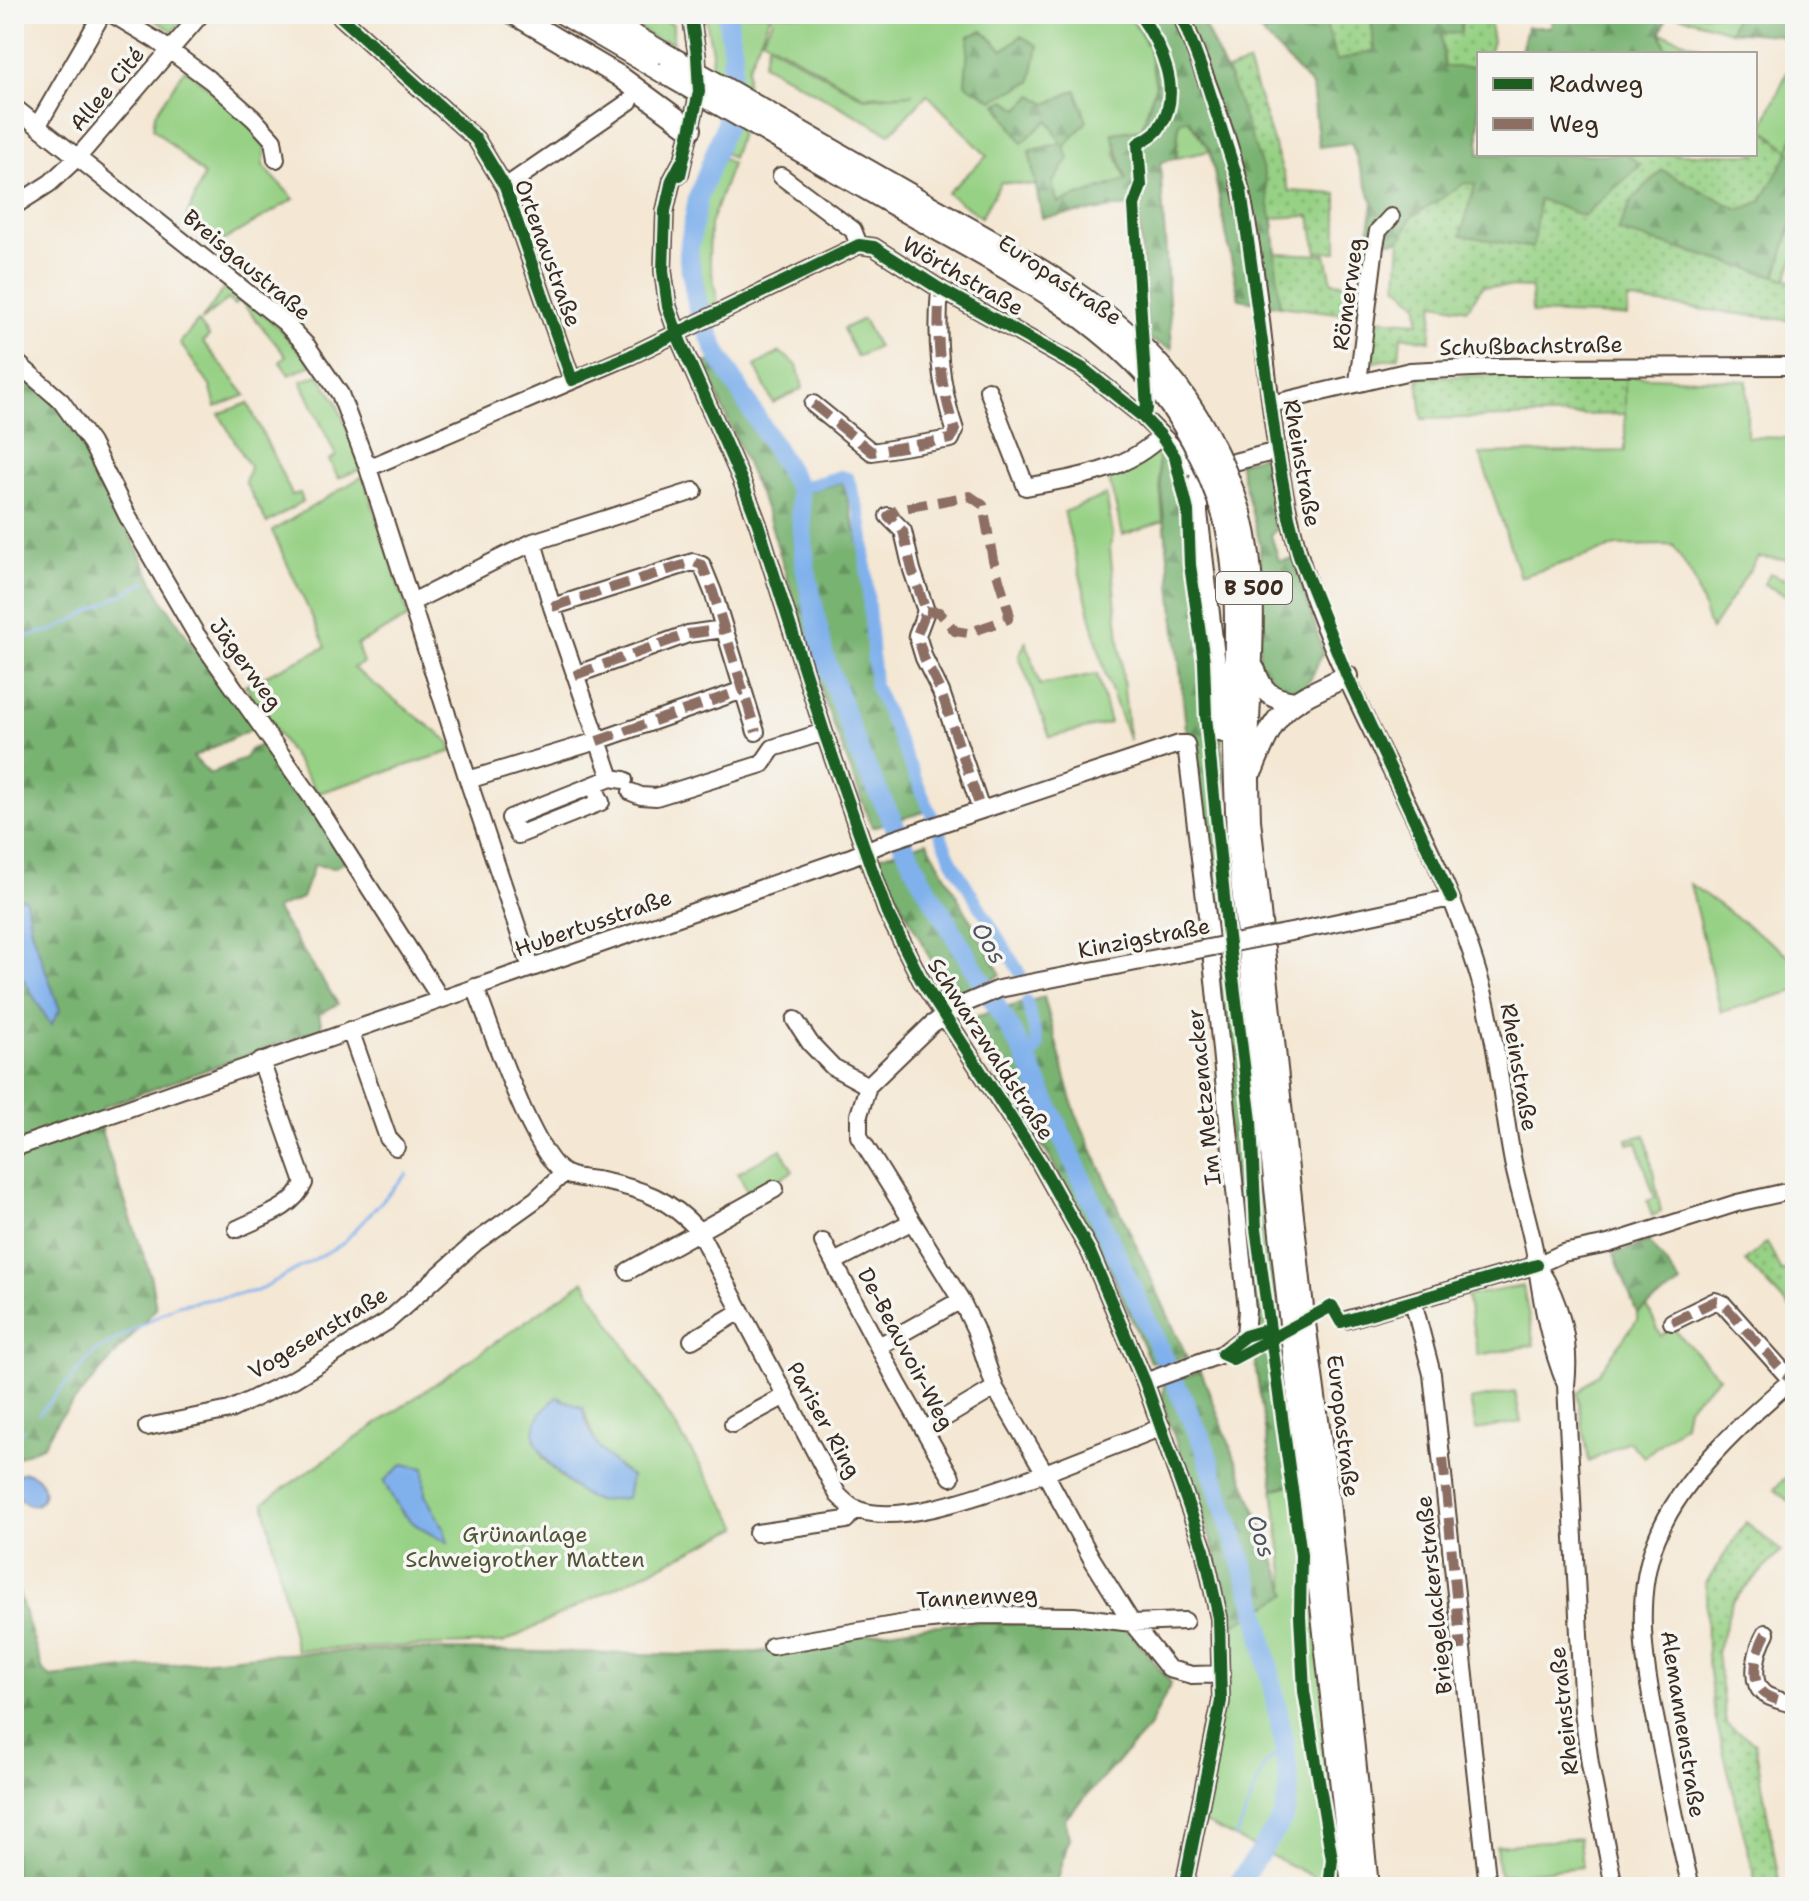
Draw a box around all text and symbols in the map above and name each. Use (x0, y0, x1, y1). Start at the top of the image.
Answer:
street label: Allee Cité (63, 41, 151, 137)
legend (1477, 52, 1757, 156)
text: Radweg (1549, 68, 1643, 100)
text: Weg (1549, 108, 1599, 140)
street label: Ortenaustraße (508, 175, 588, 331)
street label: Breisgaustraße (177, 203, 317, 327)
street label: Europastraße (992, 228, 1128, 332)
street label: Wörthstraße (897, 230, 1029, 322)
street label: Römerweg (1326, 236, 1370, 352)
street label: Schußbachstraße (1439, 330, 1623, 362)
street label: Rheinstraße (1277, 397, 1327, 529)
road number: B 500 (1216, 572, 1292, 604)
street label: Jägerweg (203, 612, 289, 716)
street label: Hubertusstraße (510, 883, 676, 963)
street label: Kinzigstraße (1075, 911, 1213, 965)
water label: Oos (964, 916, 1014, 970)
street label: Schwarzwaldstraße (921, 952, 1061, 1146)
street label: Rheinstraße (1494, 1001, 1544, 1133)
street label: Im Metzenacker (1180, 1007, 1228, 1187)
street label: De-Beauvoir-Weg (851, 1263, 961, 1435)
street label: Vogesenstraße (243, 1280, 393, 1386)
street label: Europastraße (1320, 1353, 1366, 1499)
street label: Pariser Ring (780, 1357, 868, 1483)
street label: Briegelackerstraße (1409, 1494, 1459, 1696)
water label: Oos (1239, 1510, 1283, 1562)
park label: Grünanlage Schweigrother Matten (405, 1520, 645, 1574)
street label: Tannenweg (916, 1579, 1038, 1615)
street label: Alemannenstraße (1654, 1628, 1712, 1820)
street label: Rheinstraße (1543, 1645, 1585, 1777)

